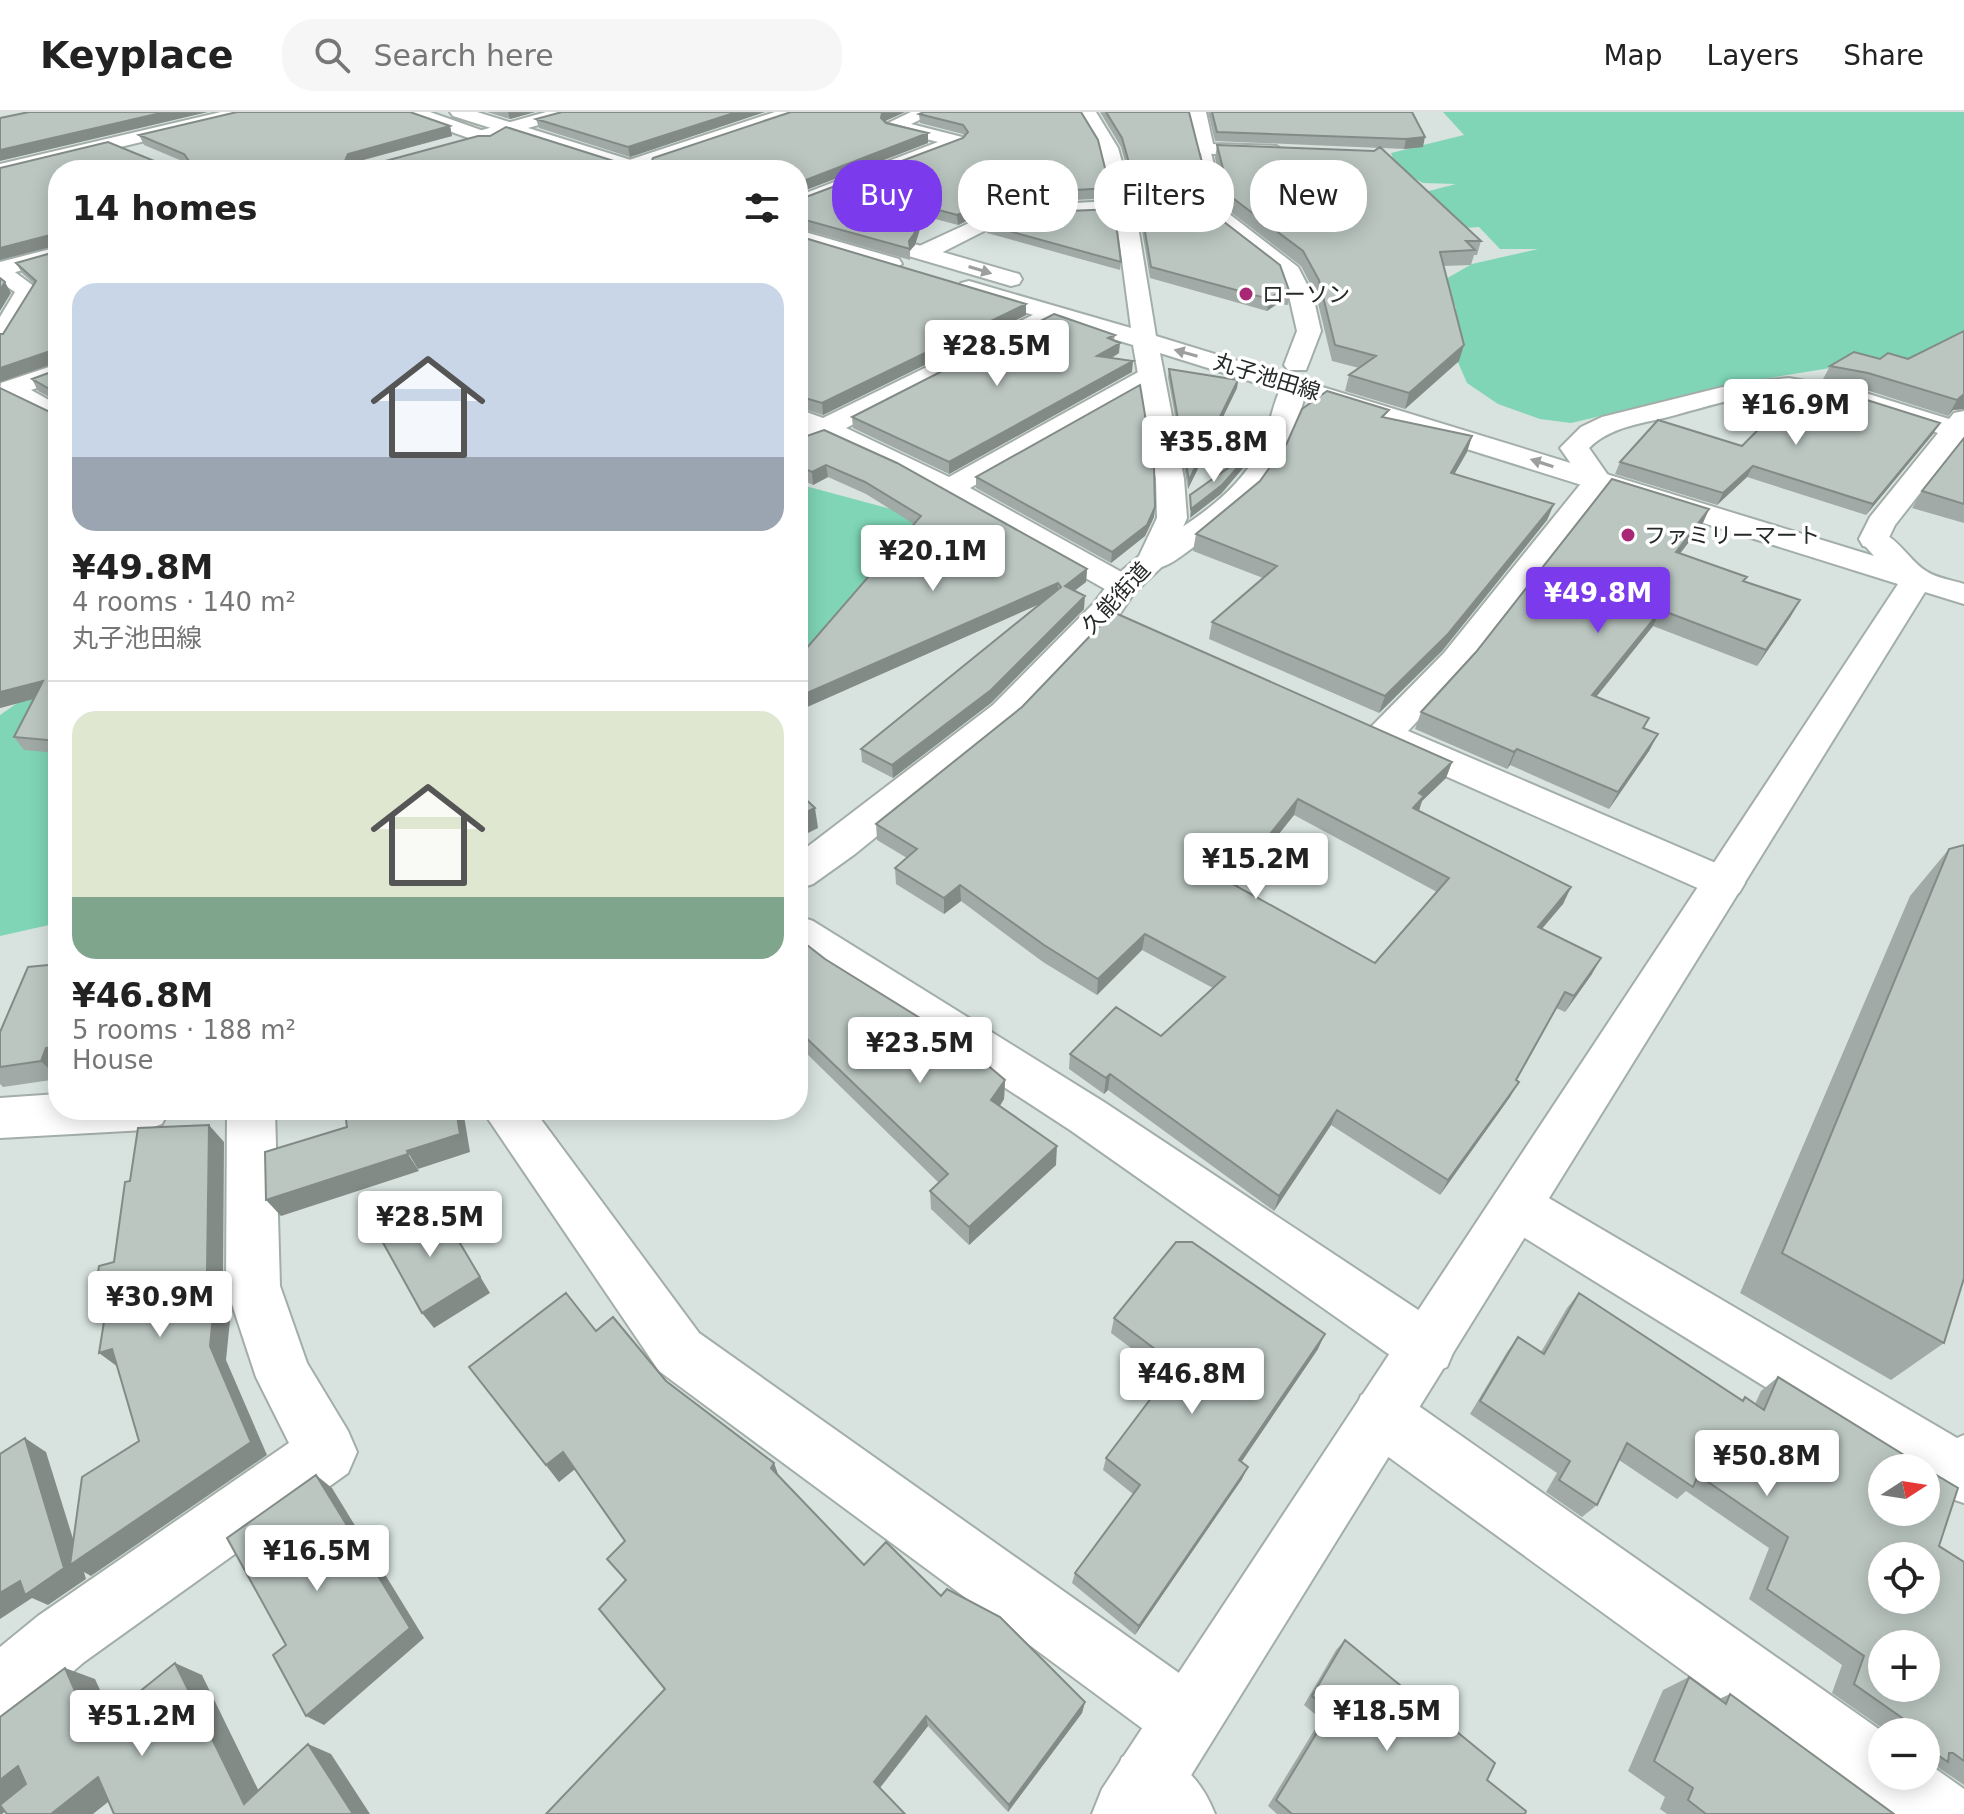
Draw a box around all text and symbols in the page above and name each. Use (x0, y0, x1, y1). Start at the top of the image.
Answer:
search box (282, 19, 842, 91)
text: Keyplace (40, 33, 234, 77)
icon: search (310, 33, 354, 77)
text: Search here (374, 38, 554, 73)
text: Map (1603, 39, 1663, 72)
text: Layers (1707, 39, 1799, 72)
text: Share (1843, 39, 1924, 72)
chip: Buy (832, 160, 942, 232)
chip: Rent (958, 160, 1078, 232)
chip: Filters (1094, 160, 1234, 232)
chip: New (1250, 160, 1367, 232)
icon: filters (740, 186, 784, 230)
text: 14 homes (72, 188, 257, 228)
one-way arrow (969, 264, 993, 277)
place label: ローソン (1262, 282, 1350, 307)
marker: ローソン (1237, 285, 1255, 303)
pin: ¥28.5M (932, 320, 1062, 388)
text: ¥28.5M (943, 331, 1051, 361)
icon: home (356, 335, 500, 479)
one-way arrow (1174, 346, 1198, 359)
street label: 丸子池田線 (1211, 349, 1323, 405)
pin: ¥16.9M (1731, 379, 1861, 447)
text: ¥16.9M (1742, 390, 1850, 420)
pin: ¥35.8M (1149, 416, 1279, 484)
text: ¥35.8M (1160, 427, 1268, 457)
one-way arrow (1529, 457, 1553, 469)
place label: ファミリーマート (1644, 523, 1820, 548)
pin: ¥20.1M (868, 525, 998, 593)
marker: ファミリーマート (1619, 526, 1637, 544)
text: ¥20.1M (879, 536, 987, 566)
text: ¥49.8M (72, 547, 213, 587)
street label: 久能街道 (1077, 557, 1155, 639)
pin: ¥49.8M (1533, 567, 1663, 635)
text: ¥49.8M (1544, 578, 1652, 608)
text: 4 rooms · 140 m² (72, 587, 296, 617)
text: 丸子池田線 (72, 623, 202, 653)
icon: home (356, 763, 500, 907)
pin: ¥15.2M (1191, 833, 1321, 901)
text: ¥15.2M (1202, 844, 1310, 874)
text: ¥46.8M (72, 975, 213, 1015)
text: 5 rooms · 188 m² (72, 1015, 296, 1045)
pin: ¥23.5M (855, 1017, 985, 1085)
text: ¥23.5M (866, 1028, 974, 1058)
text: House (72, 1045, 153, 1075)
pin: ¥28.5M (365, 1191, 495, 1259)
text: ¥28.5M (376, 1202, 484, 1232)
pin: ¥30.9M (95, 1271, 225, 1339)
text: ¥30.9M (106, 1282, 214, 1312)
pin: ¥46.8M (1127, 1348, 1257, 1416)
text: ¥46.8M (1138, 1359, 1246, 1389)
pin: ¥50.8M (1702, 1430, 1832, 1498)
text: ¥50.8M (1713, 1441, 1821, 1471)
north arrow (1868, 1454, 1940, 1526)
map controls (1868, 1454, 1940, 1790)
pin: ¥16.5M (252, 1525, 382, 1593)
text: ¥16.5M (263, 1536, 371, 1566)
button: locate (1868, 1542, 1940, 1614)
button: + (1868, 1630, 1940, 1702)
pin: ¥18.5M (1322, 1685, 1452, 1753)
pin: ¥51.2M (77, 1690, 207, 1758)
text: ¥18.5M (1333, 1696, 1441, 1726)
text: ¥51.2M (88, 1701, 196, 1731)
button: − (1868, 1718, 1940, 1790)

